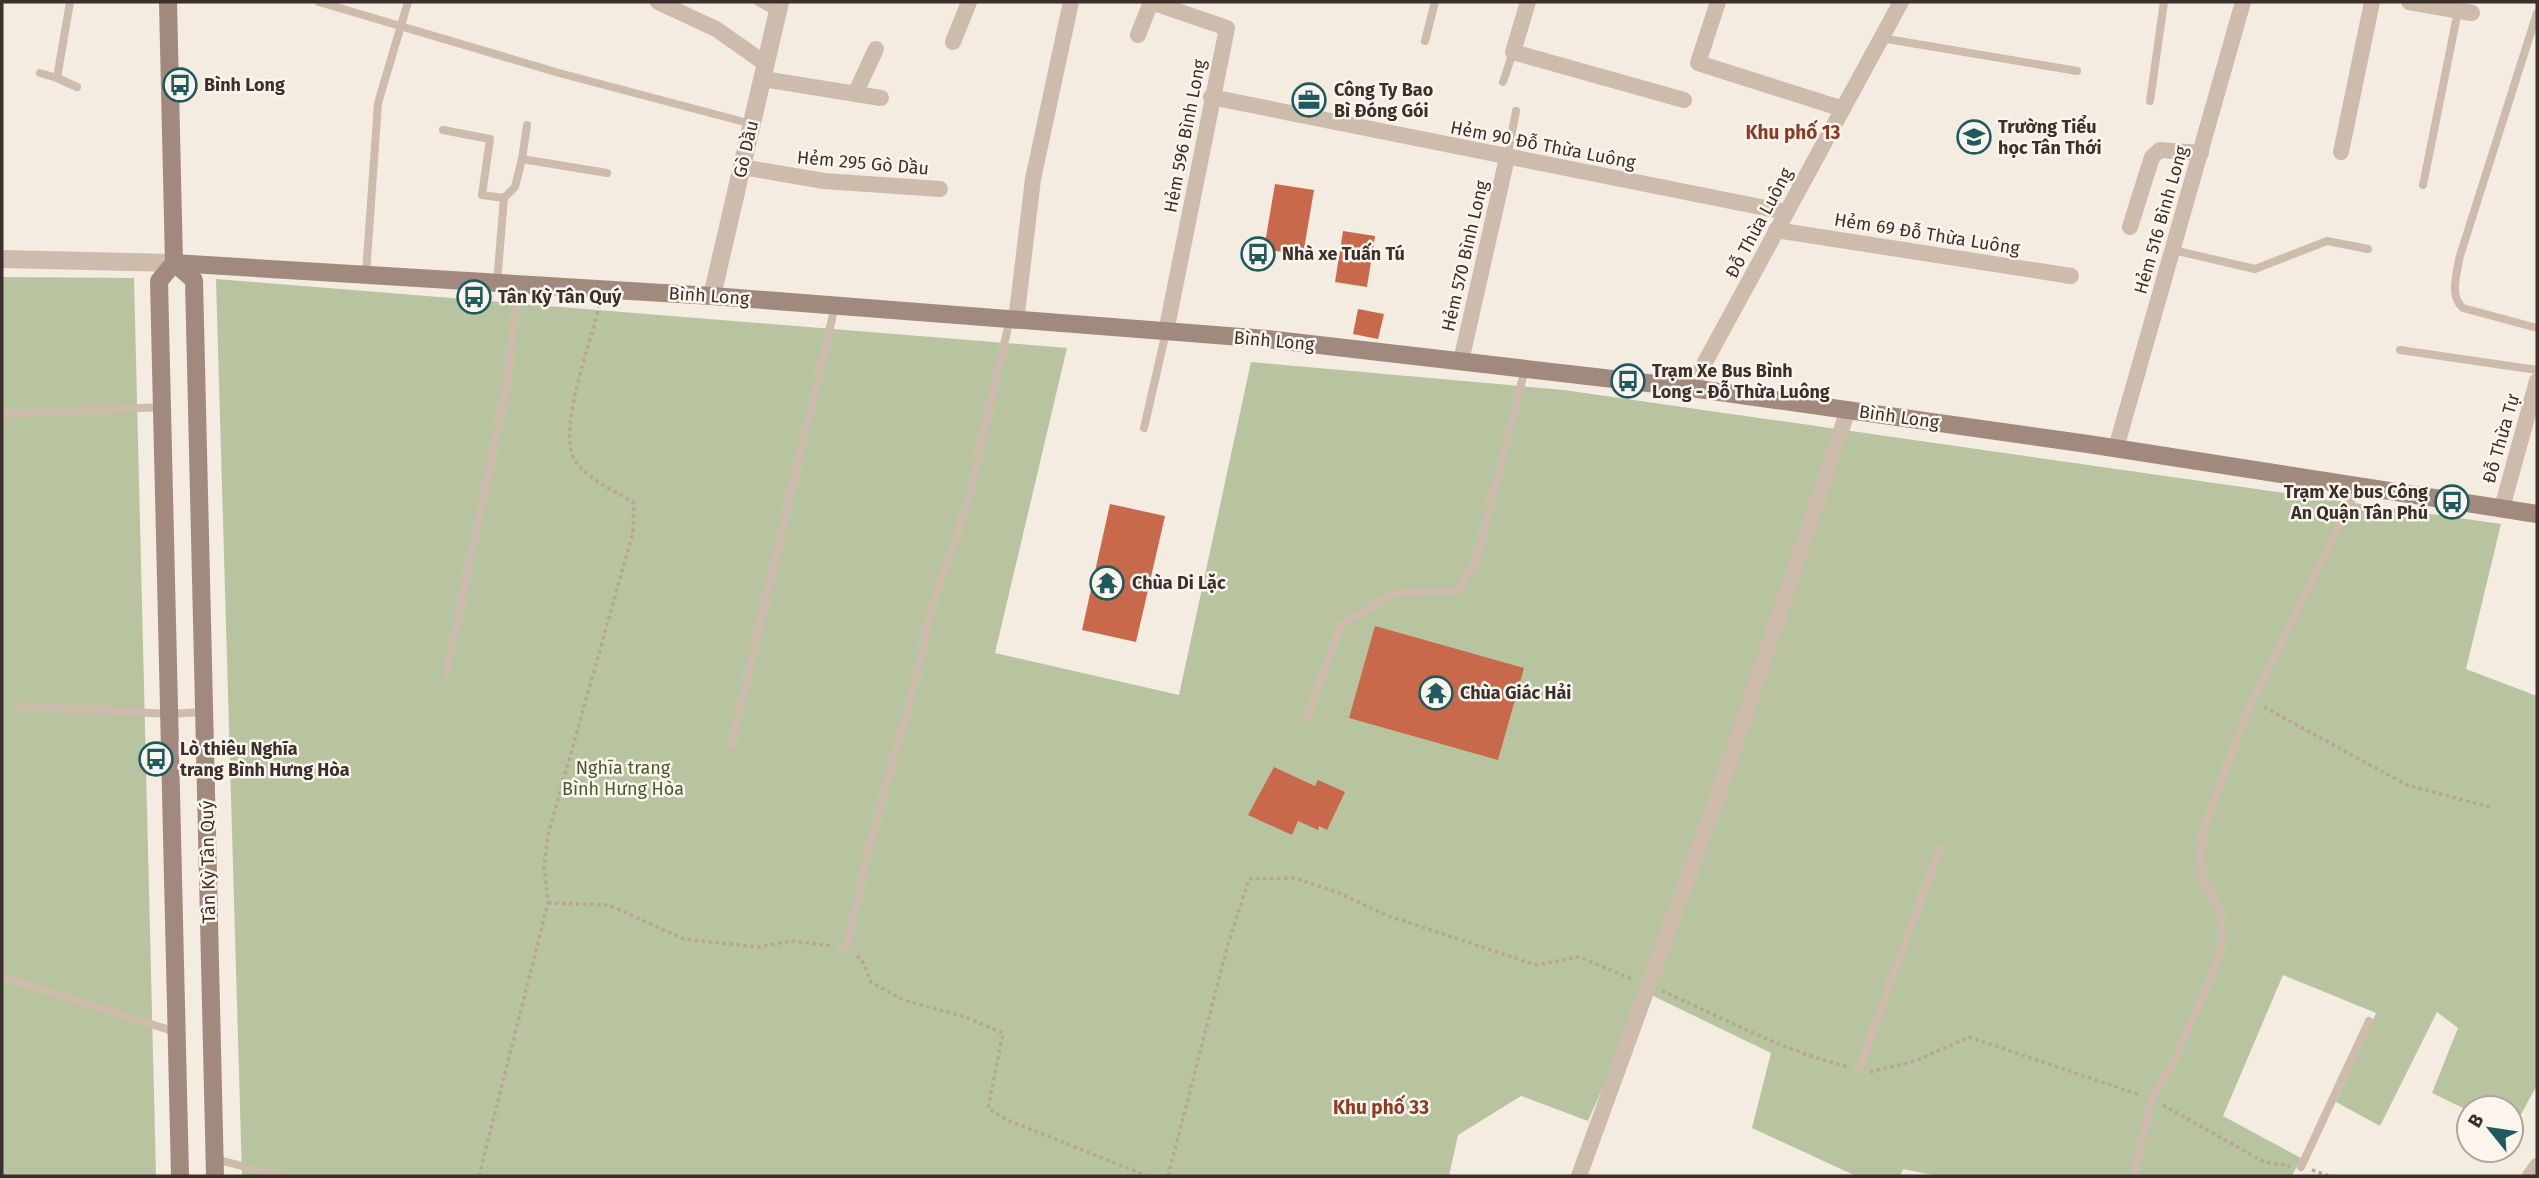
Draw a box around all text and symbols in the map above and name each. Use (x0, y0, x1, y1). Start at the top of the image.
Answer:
street label: Hẻm 596 Bình Long (1159, 57, 1211, 214)
bus stop icon: Bình Long (161, 66, 199, 104)
place label: Bình Long (204, 74, 285, 96)
place label: Công Ty Bao Bì Đóng Gói (1334, 79, 1433, 122)
office icon: Công Ty Bao Bì Đóng Gói (1290, 81, 1328, 119)
place label: Trường Tiểu học Tân Thới (1998, 114, 2102, 159)
street label: Hẻm 90 Đỗ Thừa Luông (1449, 115, 1638, 174)
street label: Gò Dầu (729, 118, 763, 180)
school or university icon: Trường Tiểu học Tân Thới (1955, 118, 1993, 156)
district label: Khu phố 13 (1746, 119, 1841, 144)
street label: Hẻm 516 Bình Long (2129, 143, 2193, 297)
street label: Hẻm 295 Gò Dầu (796, 146, 930, 180)
street label: Đỗ Thừa Luông (1720, 163, 1798, 282)
street label: Hẻm 570 Bình Long (1437, 178, 1493, 334)
street label: Hẻm 69 Đỗ Thừa Luông (1833, 207, 2022, 260)
bus stop icon: Nhà xe Tuấn Tú (1239, 235, 1277, 273)
place label: Nhà xe Tuấn Tú (1282, 242, 1405, 265)
bus stop icon: Tân Kỳ Tân Quý (455, 278, 493, 316)
street label: Bình Long (668, 282, 751, 310)
place label: Tân Kỳ Tân Quý (498, 286, 622, 308)
street label: Bình Long (1233, 327, 1316, 356)
place label: Trạm Xe Bus Bình Long - Đỗ Thừa Luông (1652, 360, 1830, 403)
bus stop icon: Trạm Xe Bus Bình Long - Đỗ Thừa Luông (1609, 362, 1647, 400)
street label: Đỗ Thừa Tự (2477, 392, 2524, 486)
street label: Bình Long (1857, 400, 1941, 434)
place label: Trạm Xe bus Công An Quận Tân Phú (2284, 481, 2428, 524)
bus stop icon: Trạm Xe bus Công An Quận Tân Phú (2433, 483, 2471, 521)
temple icon: Chùa Di Lặc (1088, 564, 1126, 602)
place label: Chùa Di Lặc (1132, 572, 1226, 594)
temple icon: Chùa Giác Hải (1417, 674, 1455, 712)
place label: Chùa Giác Hải (1460, 682, 1571, 704)
place label: Lò thiêu Nghĩa trang Bình Hưng Hòa (180, 738, 350, 781)
bus stop icon: Lò thiêu Nghĩa trang Bình Hưng Hòa (137, 740, 175, 778)
park label: Nghĩa trang Bình Hưng Hòa (562, 757, 684, 800)
street label: Tân Kỳ Tân Quý (196, 800, 220, 924)
district label: Khu phố 33 (1333, 1094, 1429, 1119)
north arrow (2455, 1094, 2525, 1164)
text: B (2463, 1110, 2489, 1132)

